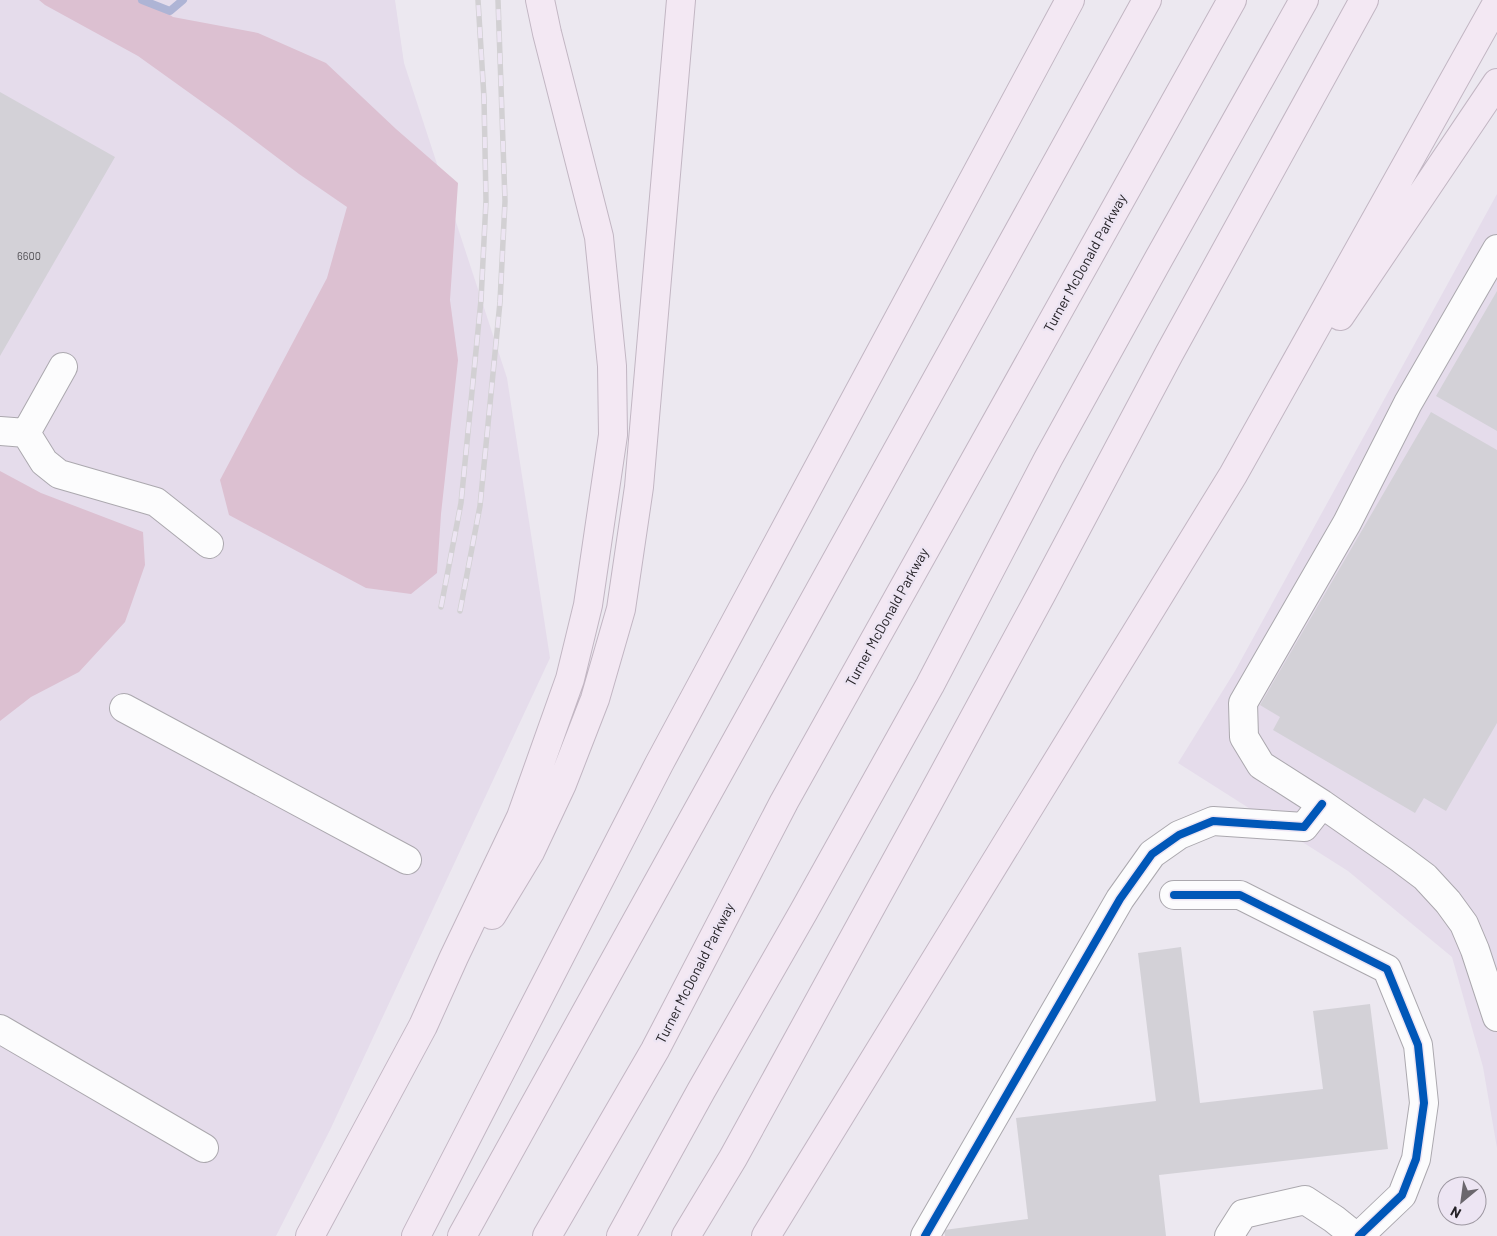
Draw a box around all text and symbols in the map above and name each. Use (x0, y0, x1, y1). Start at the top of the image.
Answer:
street label: Turner McDonald Parkway (1039, 190, 1130, 335)
house number: 6600 (17, 249, 41, 262)
street label: Turner McDonald Parkway (841, 544, 932, 689)
street label: Turner McDonald Parkway (652, 899, 738, 1046)
north arrow (1437, 1176, 1487, 1226)
text: N (1447, 1203, 1464, 1222)

